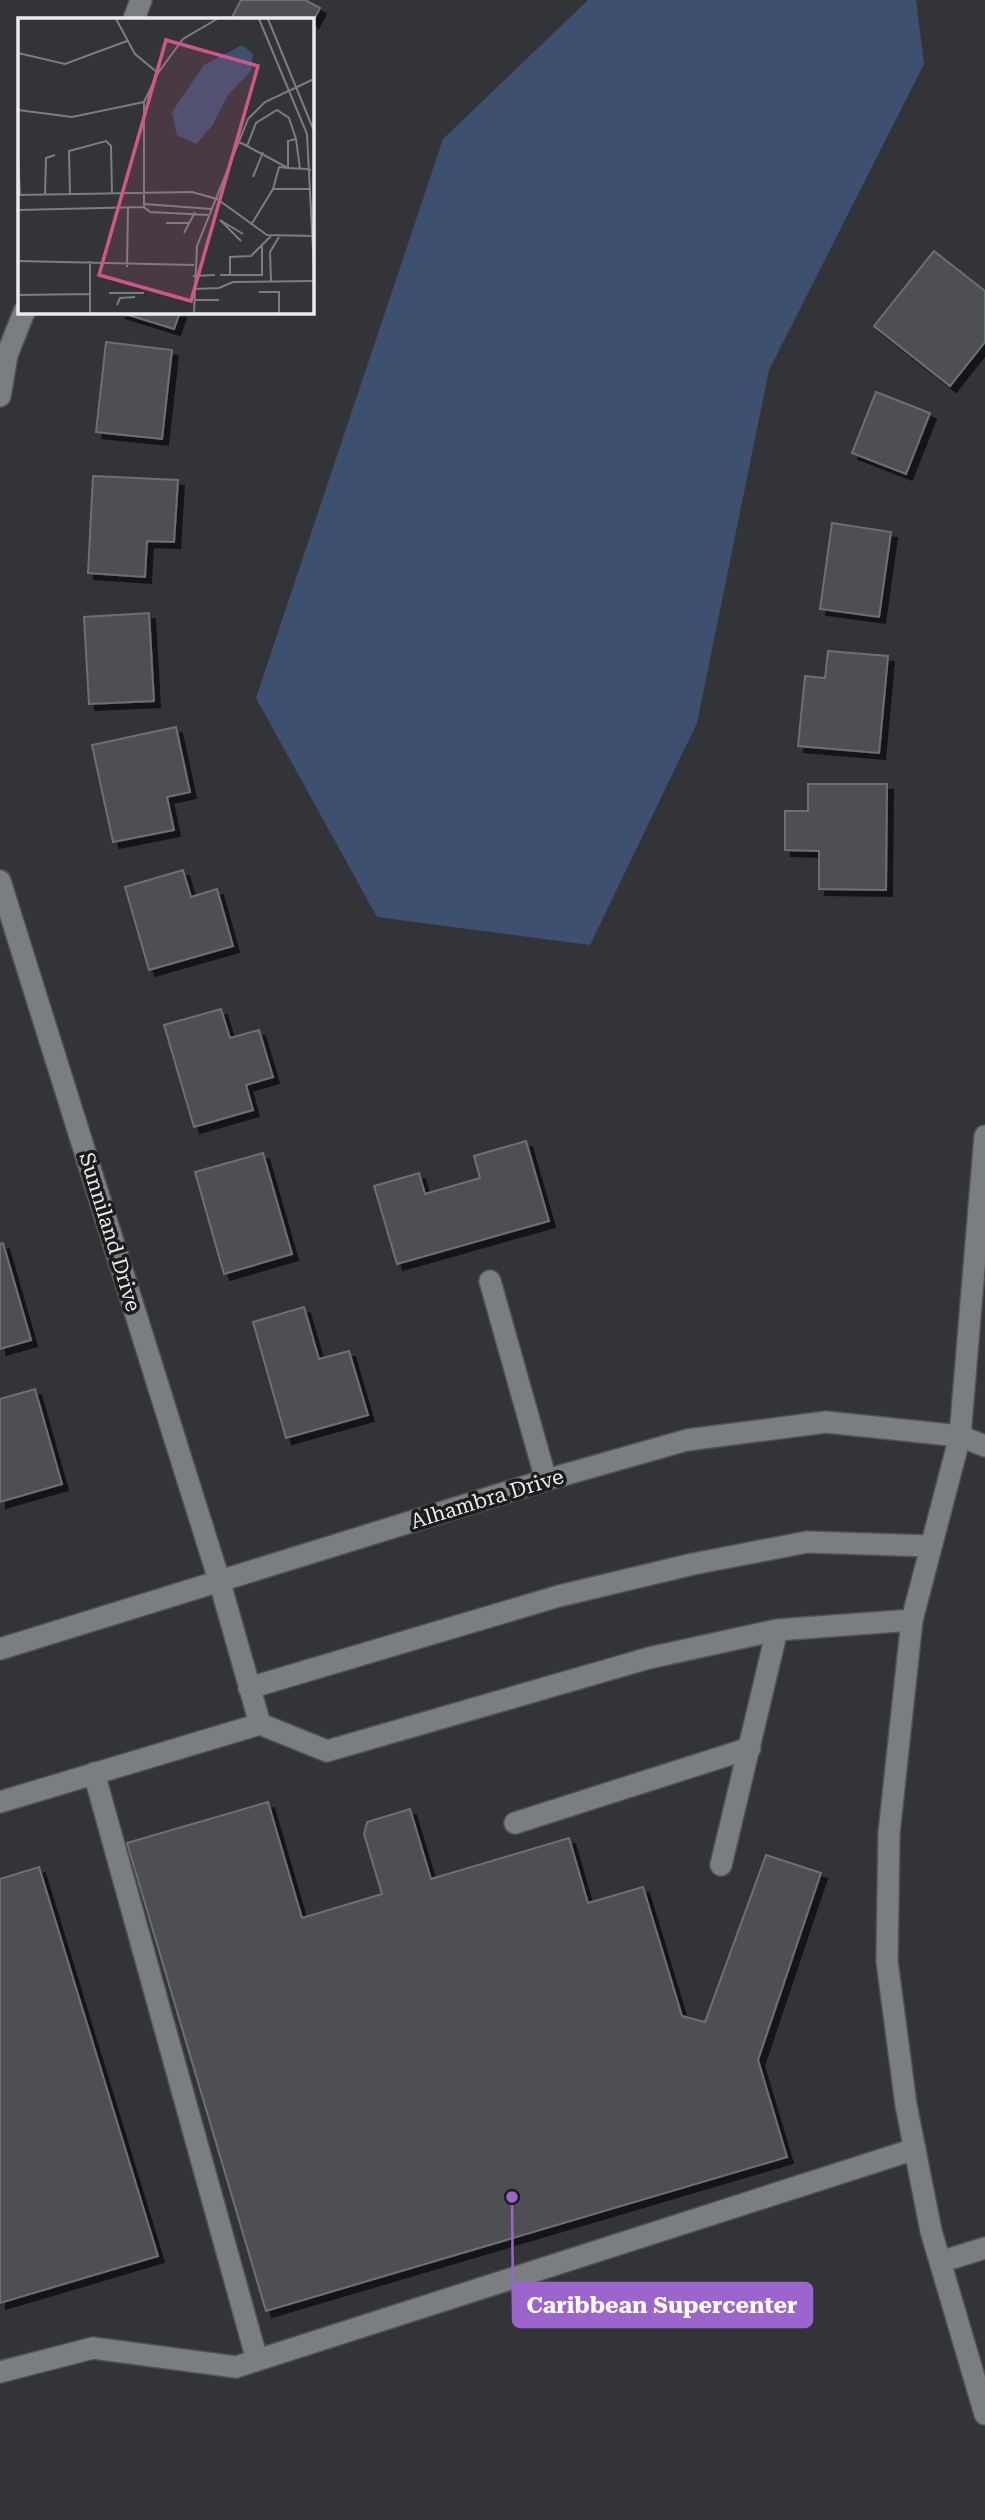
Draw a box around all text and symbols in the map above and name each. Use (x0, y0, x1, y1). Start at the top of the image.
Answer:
inset map (18, 18, 313, 313)
street label: Sunniland Drive (74, 1150, 146, 1314)
street label: Alhambra Drive (408, 1464, 566, 1534)
callout: Caribbean Supercenter (513, 2283, 812, 2327)
text: Caribbean Supercenter (527, 2292, 797, 2319)

